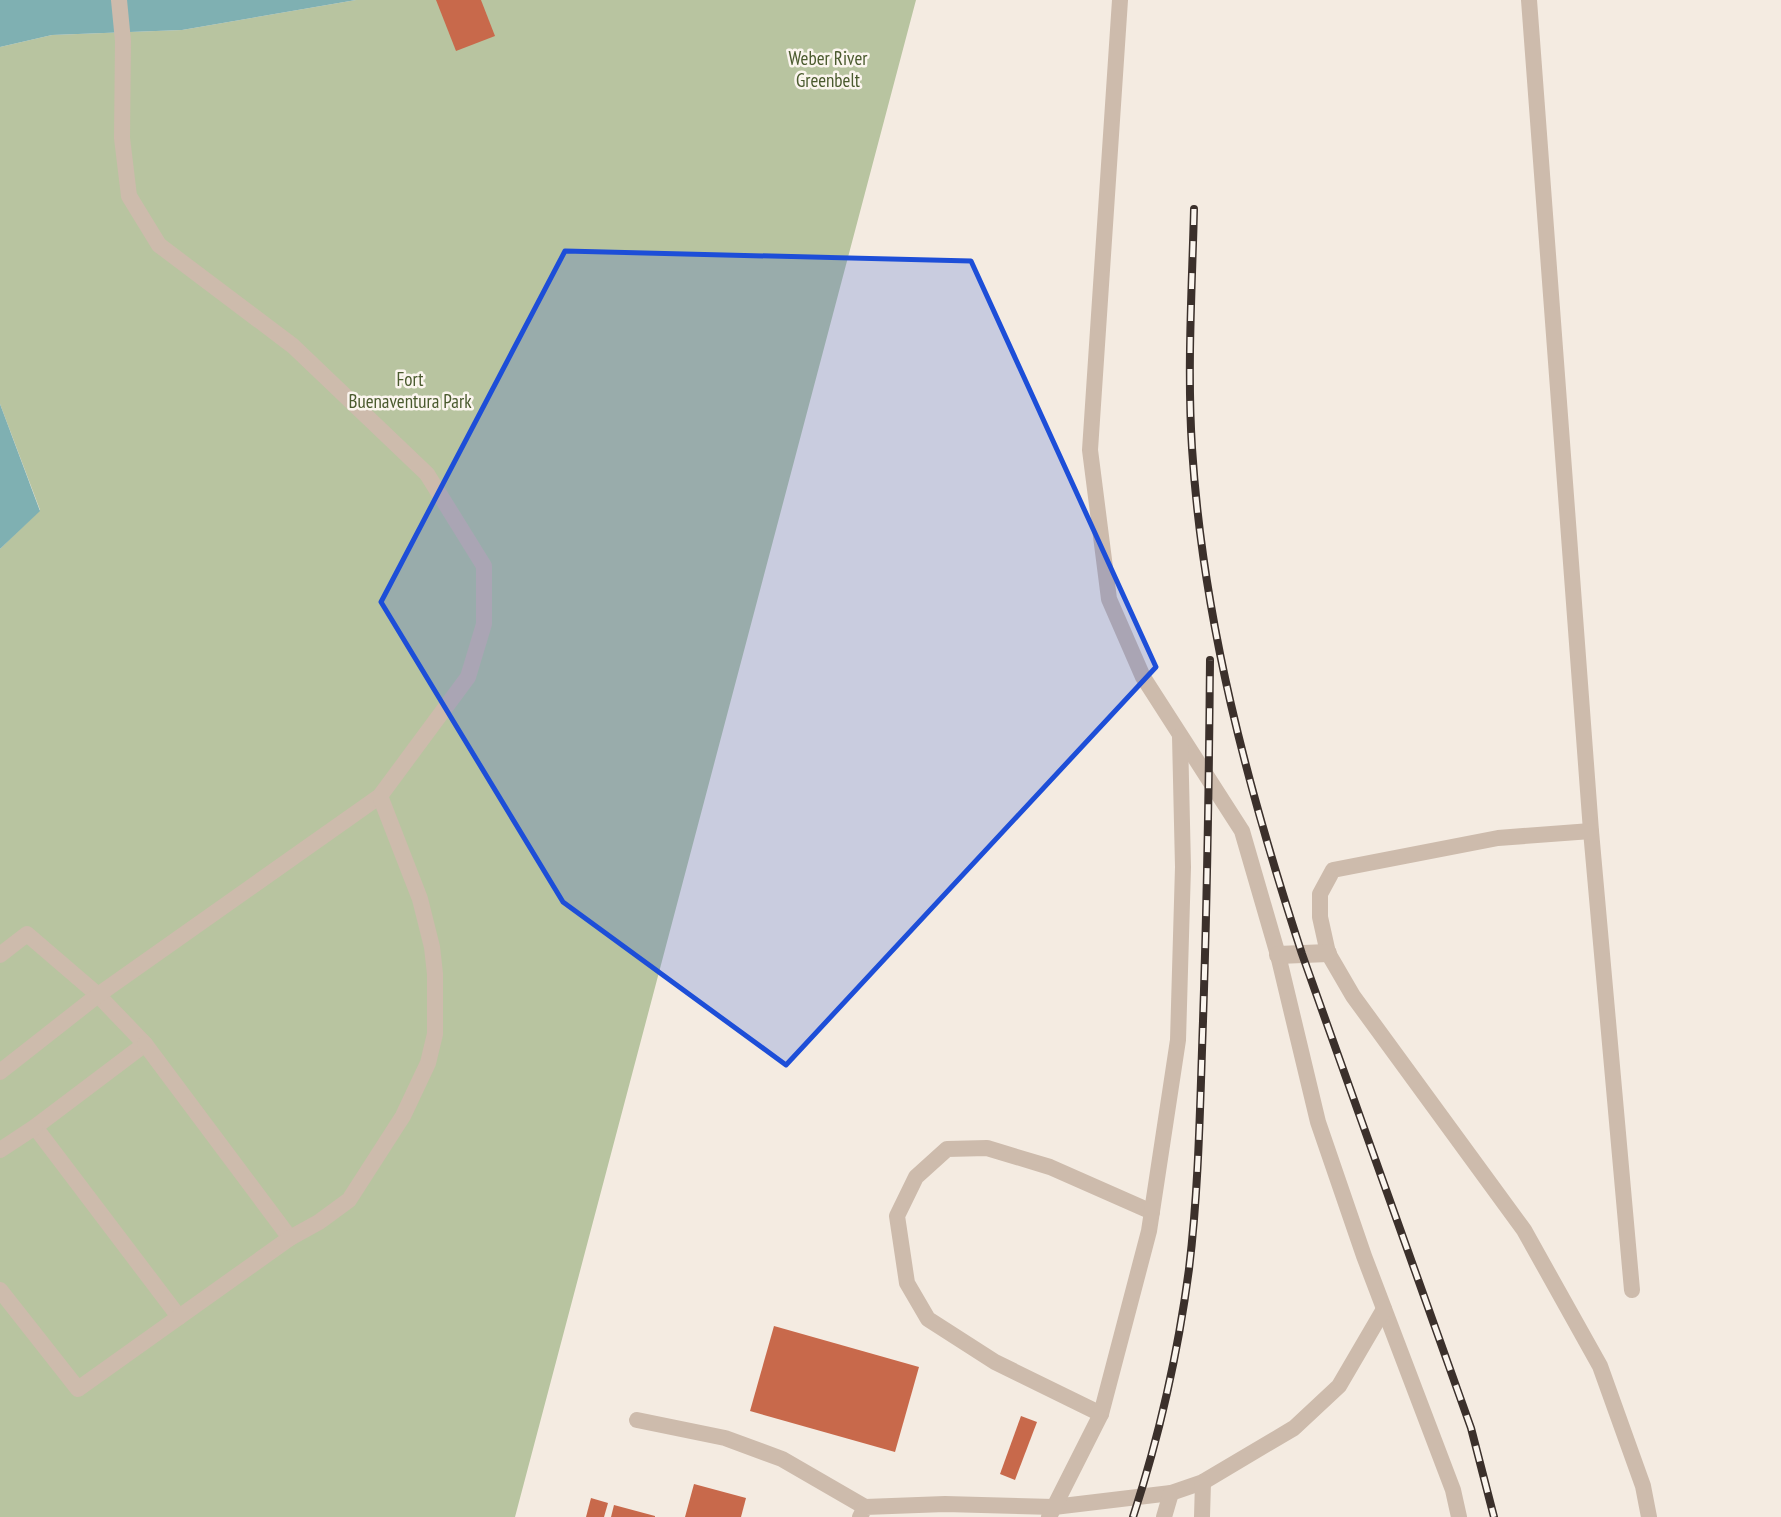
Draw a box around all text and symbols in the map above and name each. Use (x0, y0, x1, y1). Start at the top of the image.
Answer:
park label: Weber River Greenbelt (789, 46, 868, 92)
park label: Fort Buenaventura Park (348, 367, 472, 413)

